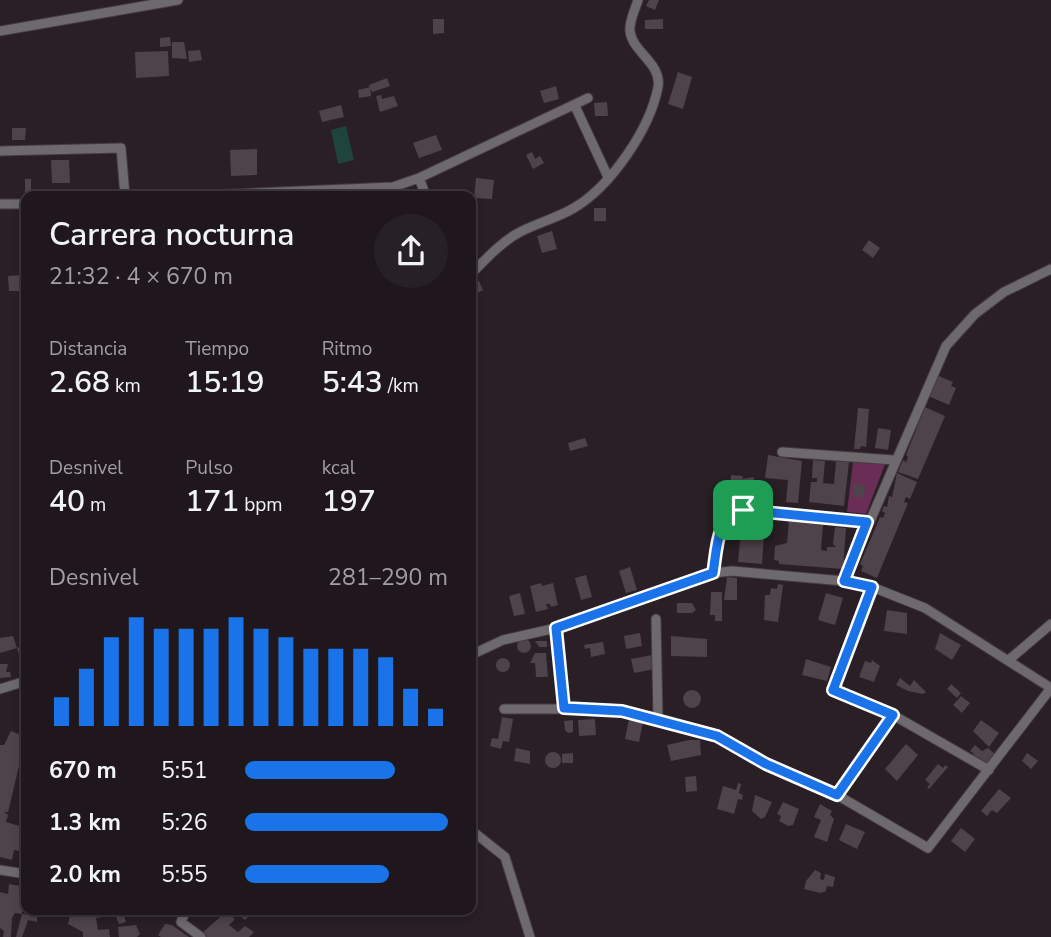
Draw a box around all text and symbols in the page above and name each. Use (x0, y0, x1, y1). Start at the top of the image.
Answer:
text: Carrera nocturna (49, 213, 294, 256)
button: share (374, 214, 448, 288)
text: 21:32 · 4 × 670 m (49, 261, 233, 292)
text: Distancia (49, 336, 127, 362)
text: Tiempo (185, 336, 249, 362)
text: Ritmo (322, 336, 372, 362)
text: 2.68 (49, 362, 110, 403)
text: 15:19 (185, 362, 264, 403)
text: 5:43 (322, 362, 383, 403)
text: km (110, 373, 141, 399)
text: /km (383, 373, 419, 399)
text: Desnivel (49, 455, 123, 481)
text: Pulso (185, 455, 233, 481)
text: kcal (322, 455, 355, 481)
pin (713, 480, 773, 540)
text: 40 (49, 481, 85, 522)
text: 171 (185, 481, 239, 522)
text: 197 (322, 481, 376, 522)
icon: arrive (724, 491, 762, 529)
text: m (85, 492, 106, 518)
text: bpm (239, 492, 283, 518)
text: Desnivel (49, 562, 139, 593)
text: 281–290 m (328, 562, 448, 593)
text: 670 m (49, 755, 117, 786)
text: 5:51 (161, 755, 208, 786)
text: 1.3 km (49, 807, 121, 838)
text: 5:26 (161, 807, 208, 838)
text: 2.0 km (49, 859, 121, 890)
text: 5:55 (161, 859, 208, 890)

